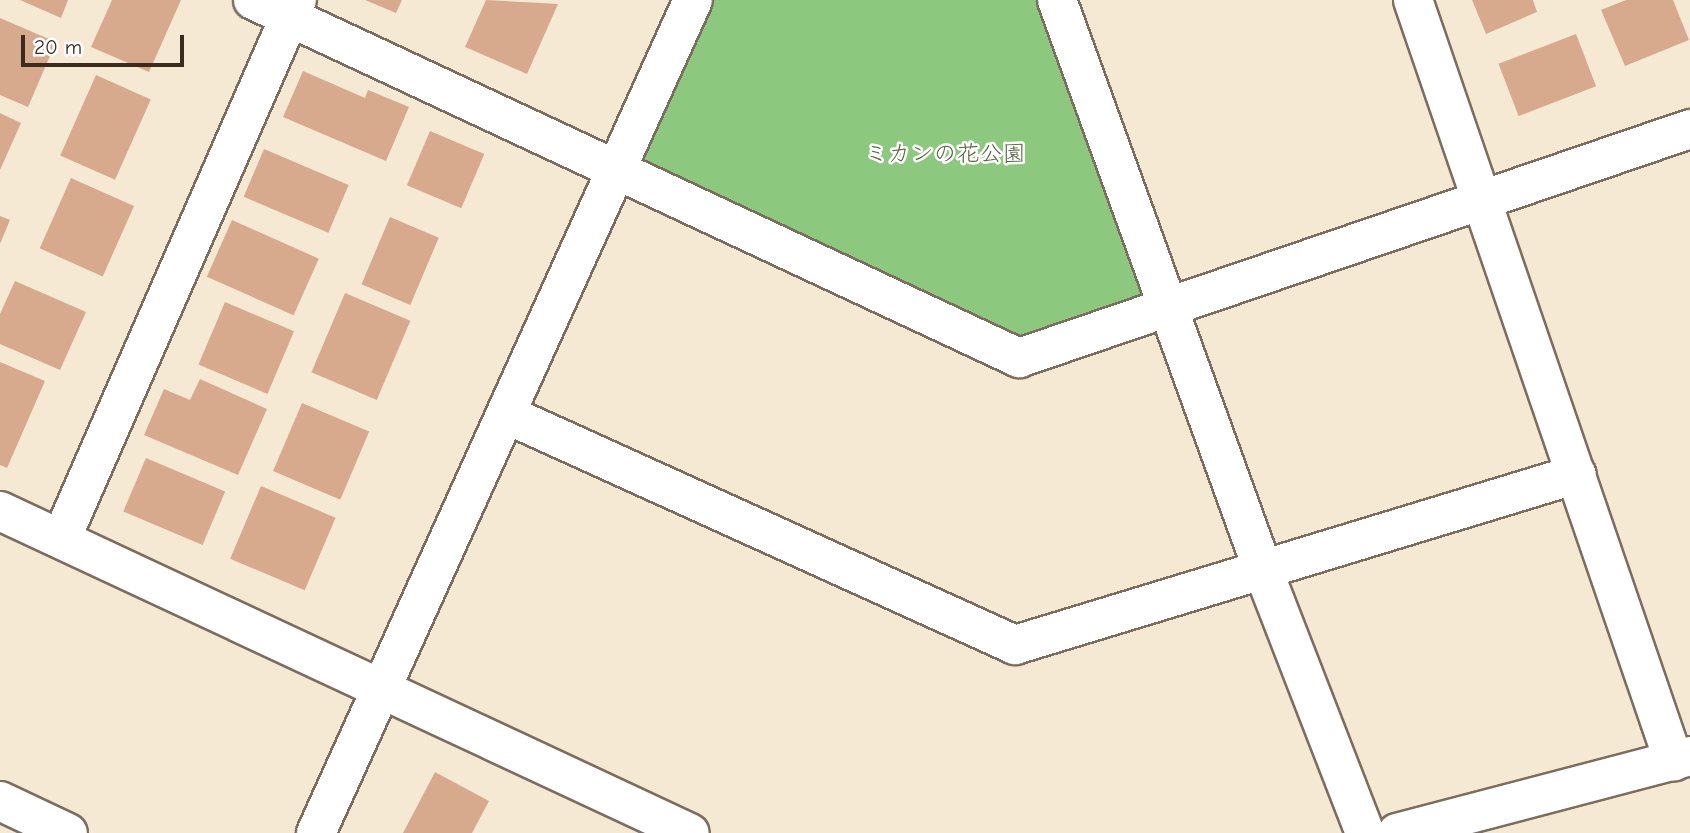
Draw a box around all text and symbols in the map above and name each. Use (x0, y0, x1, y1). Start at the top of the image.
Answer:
scale bar (24, 21, 187, 65)
text: 20 m (34, 35, 82, 59)
park label: ミカンの花公園 (865, 140, 1025, 168)

